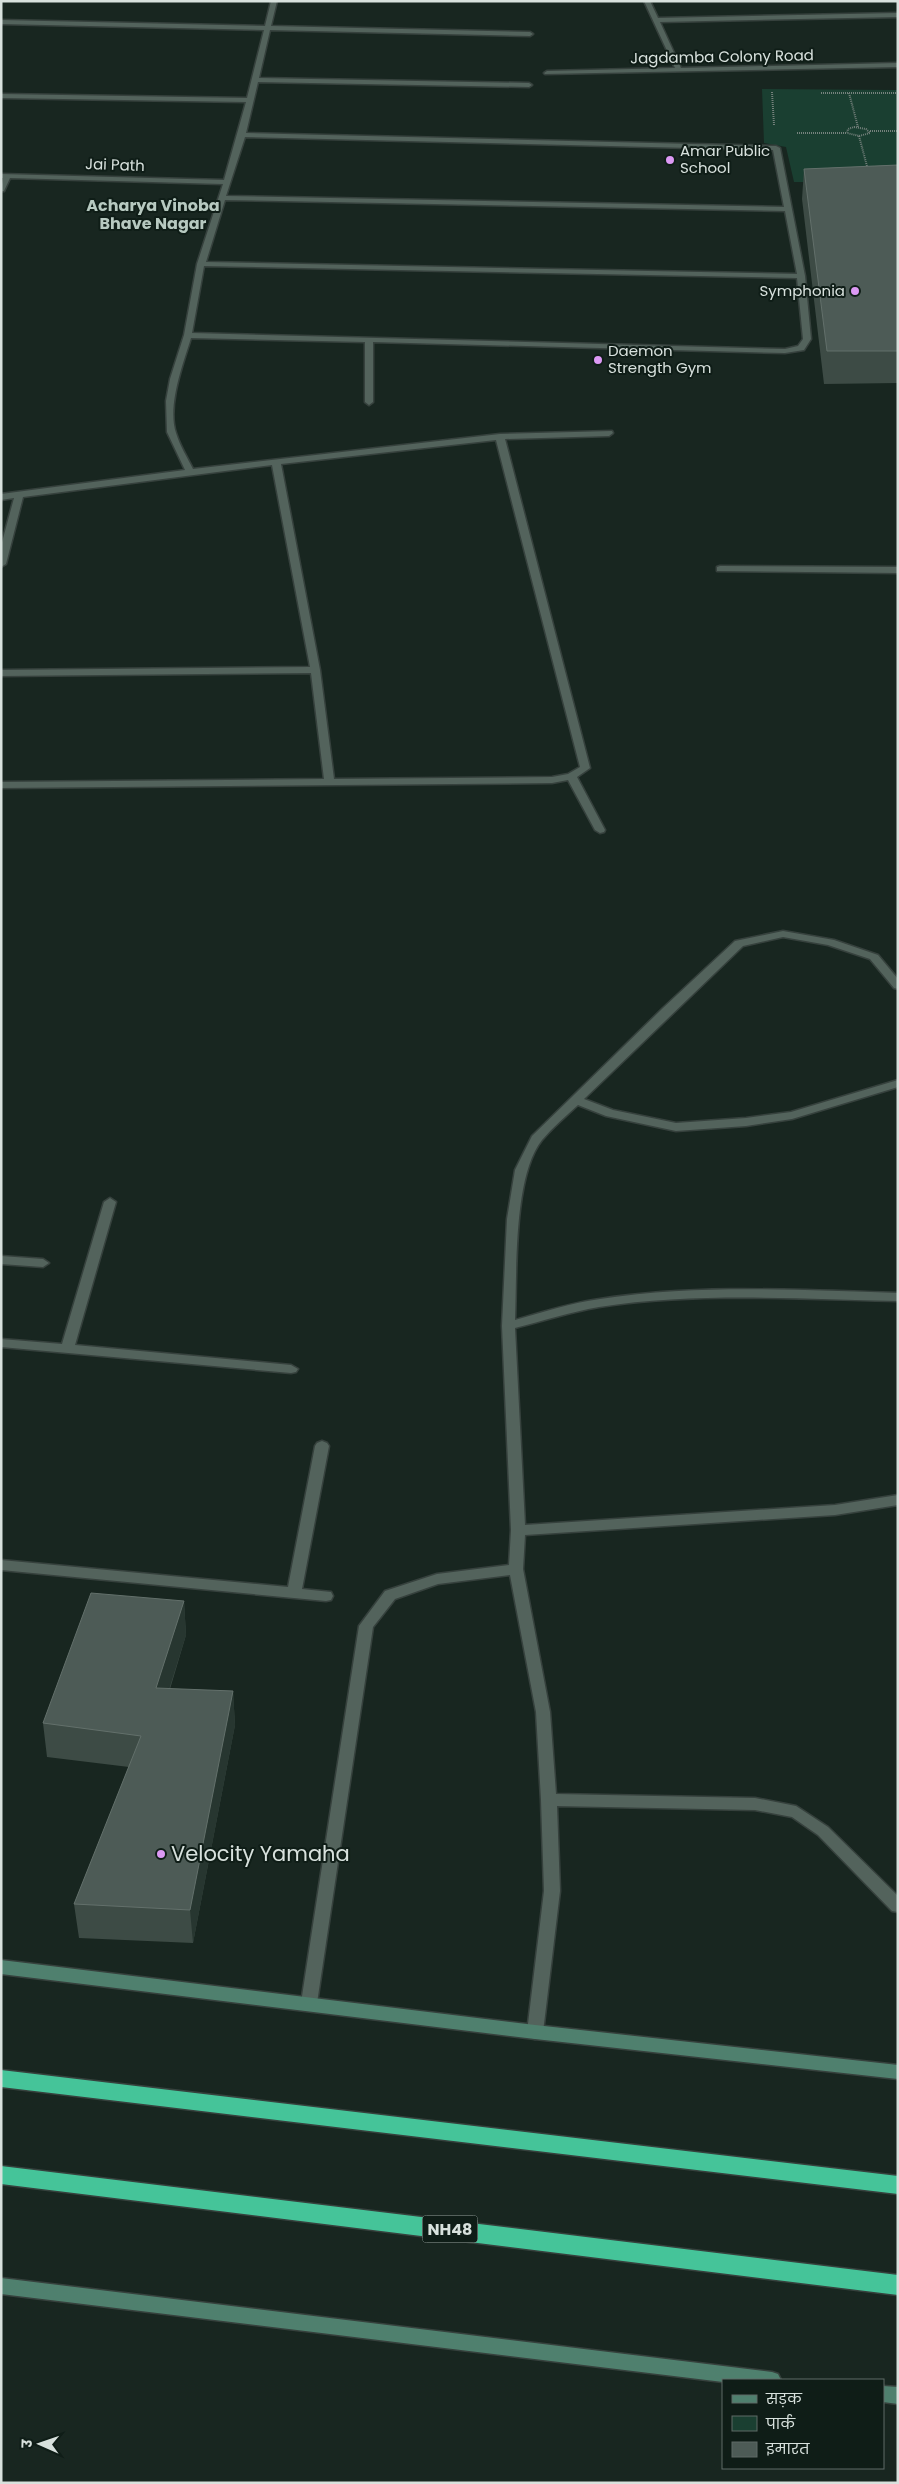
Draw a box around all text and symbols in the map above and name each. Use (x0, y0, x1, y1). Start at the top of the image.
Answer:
street label: Jagdamba Colony Road (630, 44, 814, 69)
place label: Amar Public School (680, 140, 770, 178)
street label: Jai Path (85, 153, 145, 176)
marker: Amar Public School (664, 154, 676, 166)
district label: Acharya Vinoba Bhave Nagar (86, 194, 220, 235)
place label: Symphonia (760, 280, 845, 301)
marker: Symphonia (849, 285, 861, 297)
place label: Daemon Strength Gym (608, 340, 712, 378)
marker: Daemon Strength Gym (592, 354, 604, 366)
place label: Velocity Yamaha (171, 1839, 350, 1868)
marker: Velocity Yamaha (155, 1848, 167, 1860)
road number: NH48 (422, 2216, 478, 2242)
legend (722, 2379, 884, 2469)
text: सड़क (765, 2388, 803, 2409)
text: पार्क (765, 2413, 796, 2434)
north arrow (15, 2419, 65, 2469)
text: उ (17, 2438, 37, 2449)
text: इमारत (765, 2438, 810, 2459)

